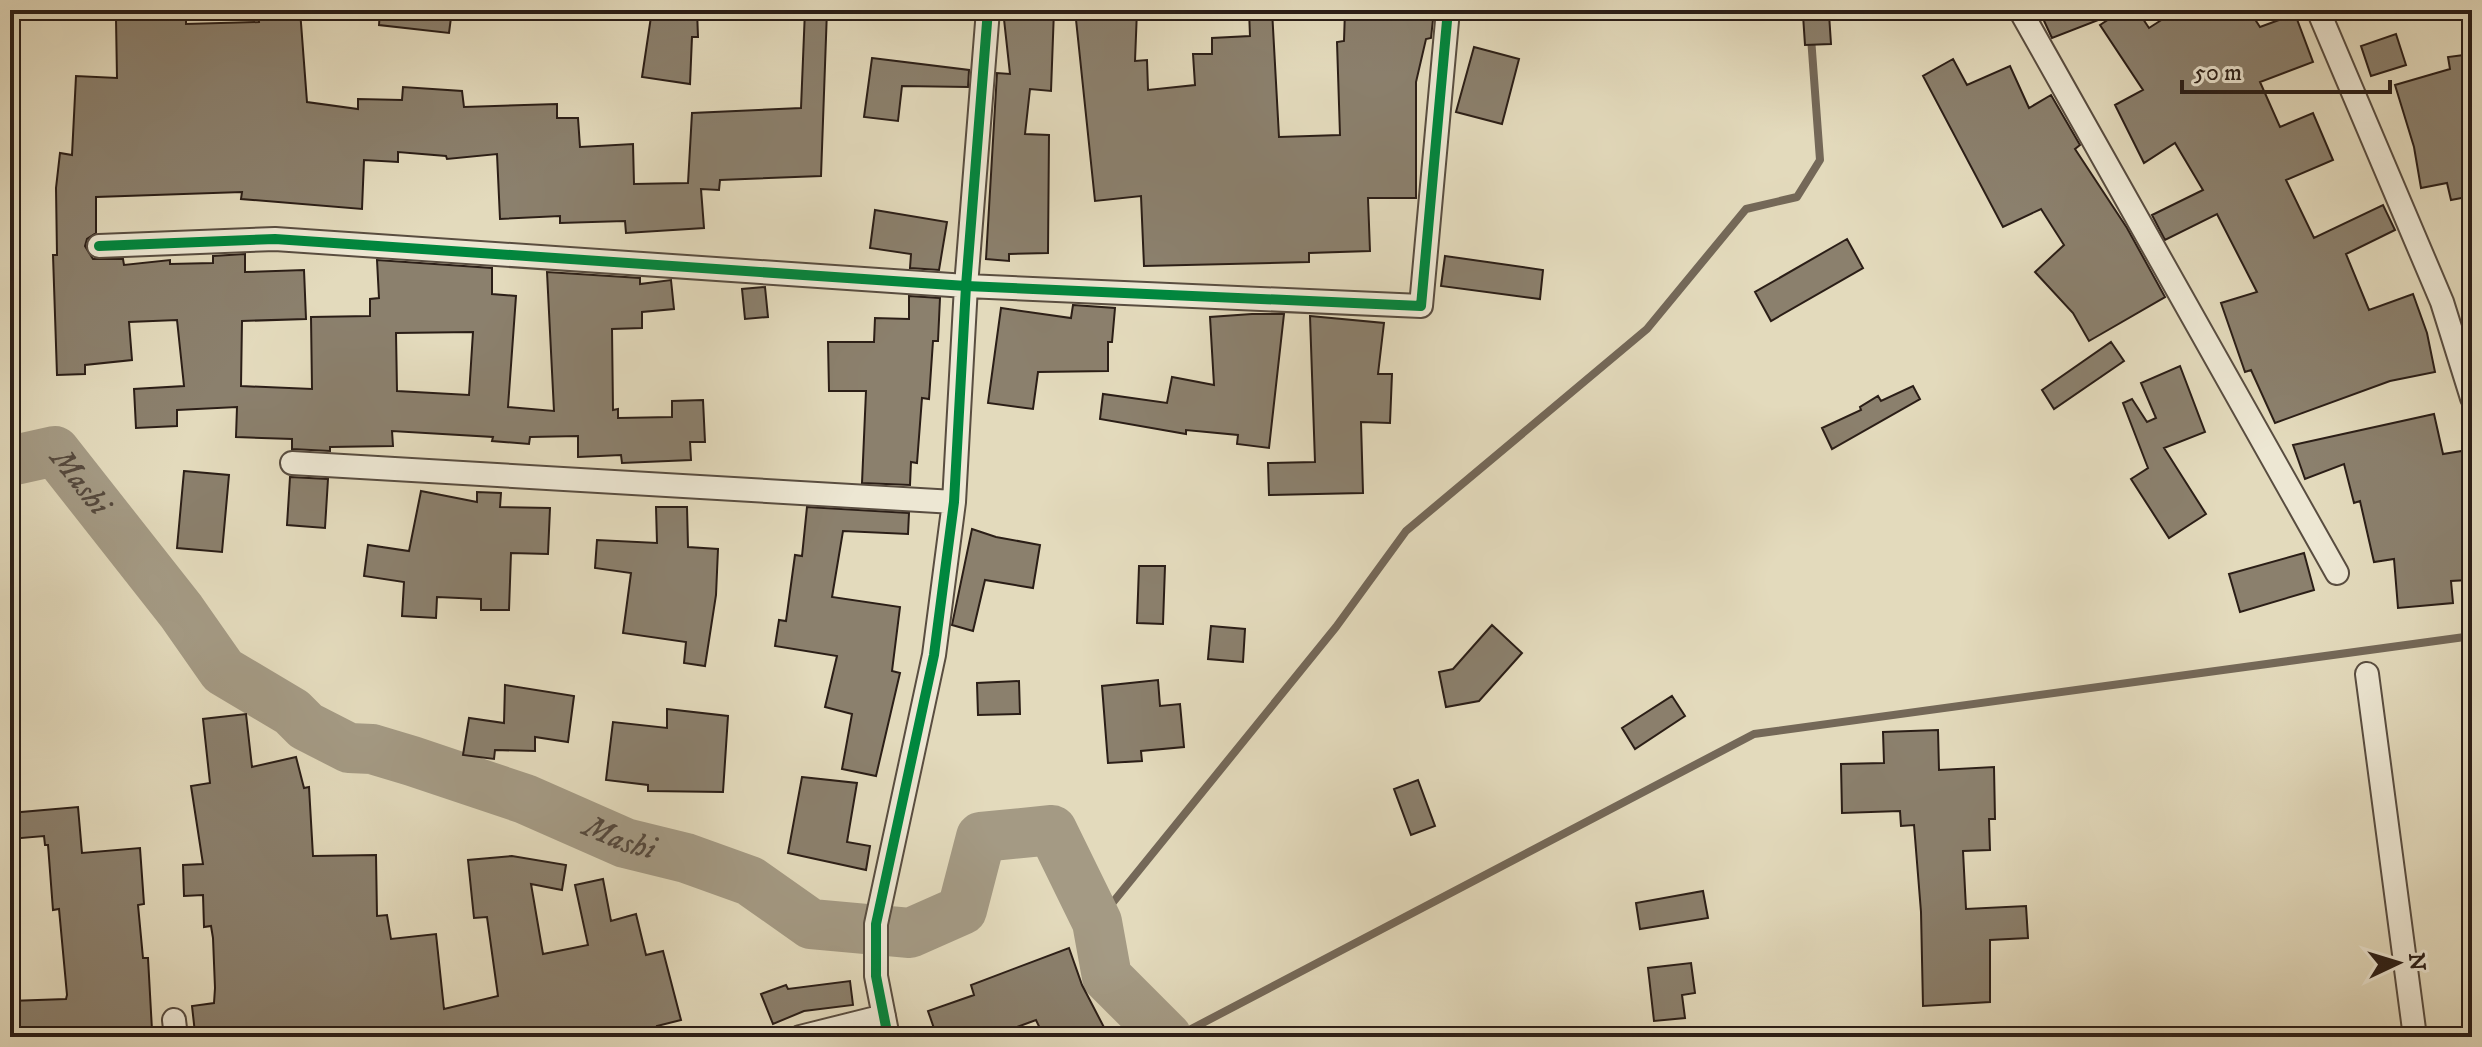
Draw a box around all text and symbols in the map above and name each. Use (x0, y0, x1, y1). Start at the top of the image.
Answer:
scale bar (2182, 44, 2390, 94)
text: 50 m (2194, 58, 2242, 88)
water label: Mashi (40, 439, 119, 525)
water label: Mashi (575, 806, 661, 870)
north arrow (2358, 923, 2438, 1003)
text: N (2402, 952, 2431, 972)

